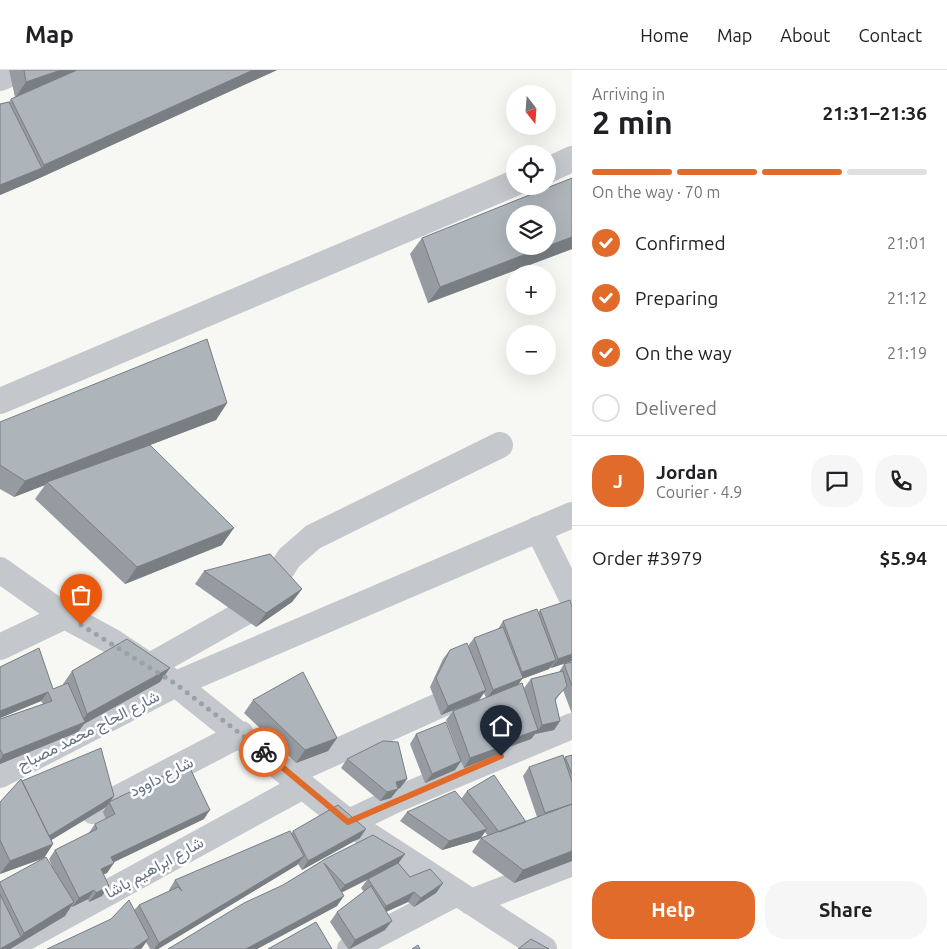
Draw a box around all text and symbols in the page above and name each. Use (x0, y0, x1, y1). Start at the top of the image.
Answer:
text: Map (25, 21, 74, 48)
text: Home (640, 25, 689, 45)
text: Map (717, 25, 752, 45)
text: About (780, 25, 830, 45)
text: Contact (858, 25, 922, 45)
north arrow (506, 85, 556, 135)
map controls (506, 85, 556, 375)
text: Arriving in (592, 85, 665, 103)
text: 21:31–21:36 (822, 102, 927, 124)
text: 2 min (592, 104, 673, 140)
button: locate (506, 145, 556, 195)
text: On the way · 70 m (592, 183, 720, 201)
button: layers (506, 205, 556, 255)
icon: check (592, 229, 620, 257)
text: Confirmed (635, 232, 726, 254)
text: 21:01 (887, 234, 927, 252)
button: + (506, 265, 556, 315)
icon: check (592, 284, 620, 312)
text: Preparing (635, 287, 719, 309)
text: 21:12 (887, 289, 927, 307)
button: − (506, 325, 556, 375)
icon: check (592, 339, 620, 367)
text: On the way (635, 342, 732, 364)
text: 21:19 (887, 344, 927, 362)
text: Delivered (635, 397, 717, 419)
button: chat (811, 455, 863, 507)
button: phone (875, 455, 927, 507)
text: Jordan (656, 461, 718, 483)
text: J (613, 470, 623, 492)
text: Courier · 4.9 (656, 483, 742, 501)
text: Order #3979 (592, 547, 702, 569)
text: $5.94 (879, 547, 927, 569)
pin (60, 574, 102, 625)
icon: bag (67, 581, 95, 609)
street label: شارع الحاج محمد مصباح (14, 686, 163, 776)
pin (480, 705, 522, 756)
icon: home (487, 712, 515, 740)
courier (239, 727, 289, 777)
icon: bike (250, 738, 278, 766)
street label: شارع داوود (126, 752, 197, 802)
street label: شارع ابراهيم باشا (102, 833, 208, 904)
button: Help (592, 881, 755, 939)
button: Share (765, 881, 927, 939)

